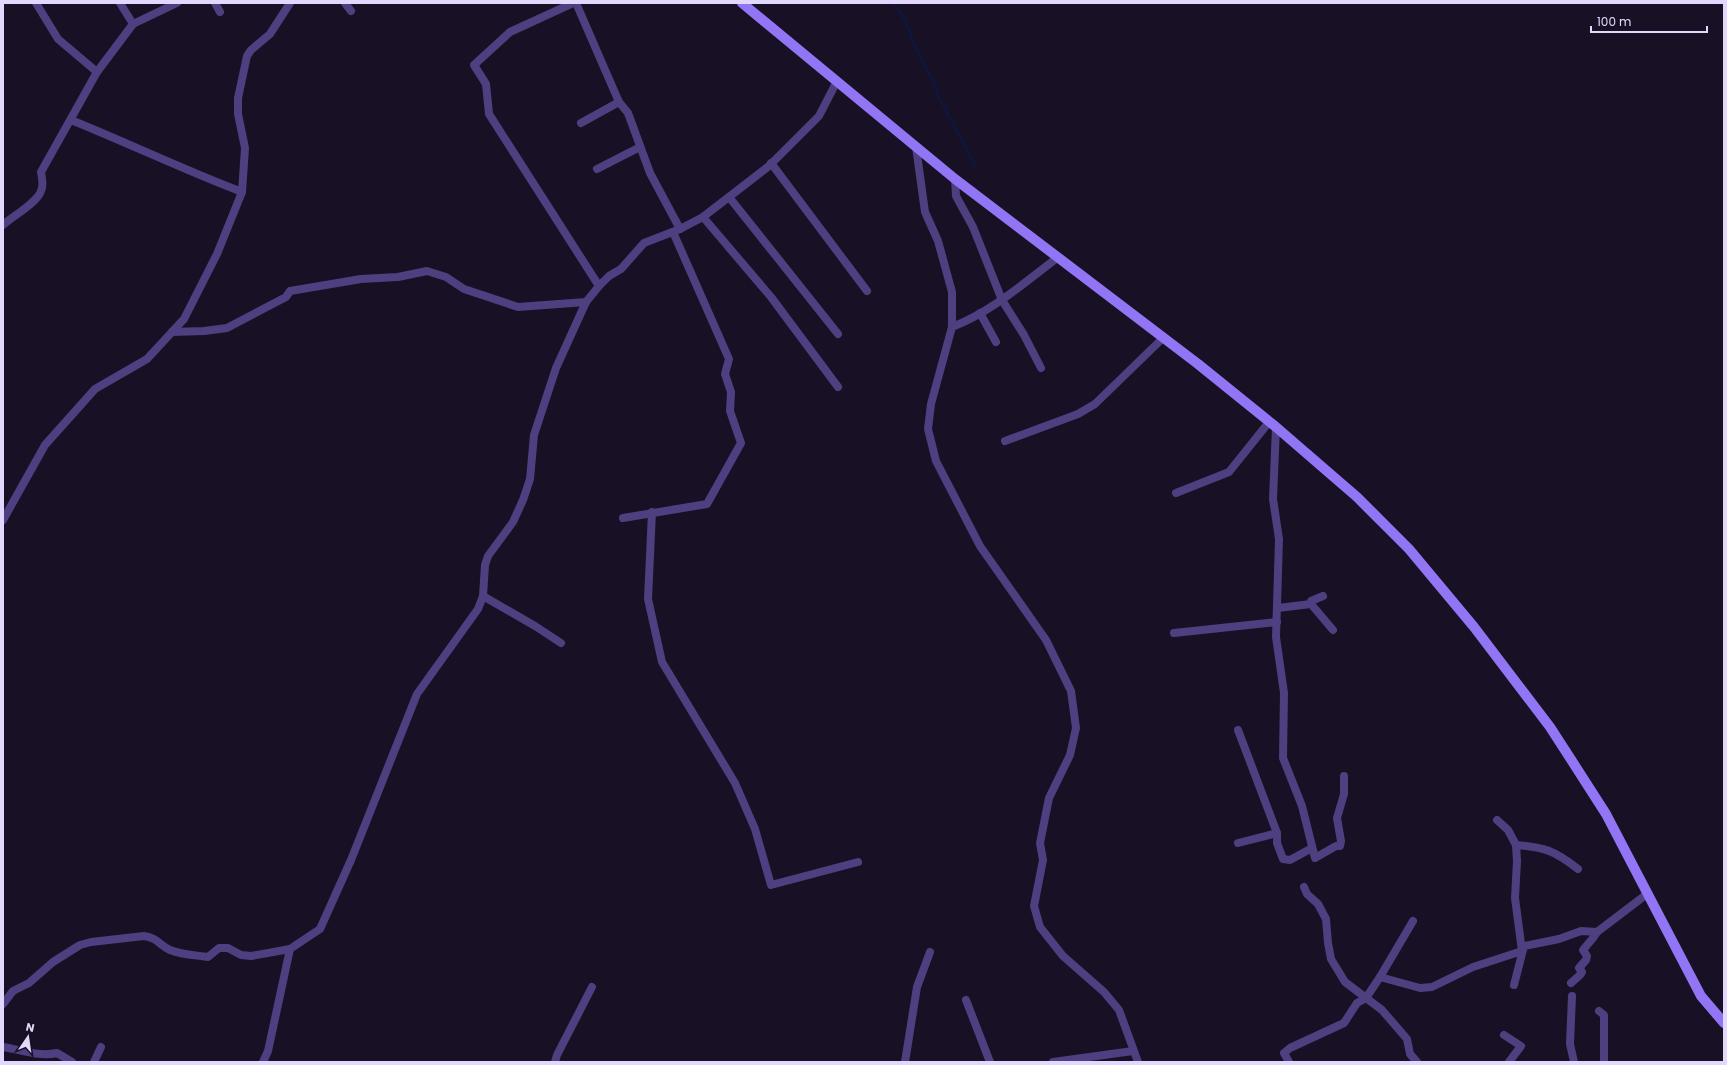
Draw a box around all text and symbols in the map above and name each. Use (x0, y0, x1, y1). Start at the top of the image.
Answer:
scale bar (1591, 8, 1707, 34)
text: 100 m (1597, 13, 1631, 30)
north arrow (8, 1017, 48, 1057)
text: N (24, 1019, 36, 1036)

